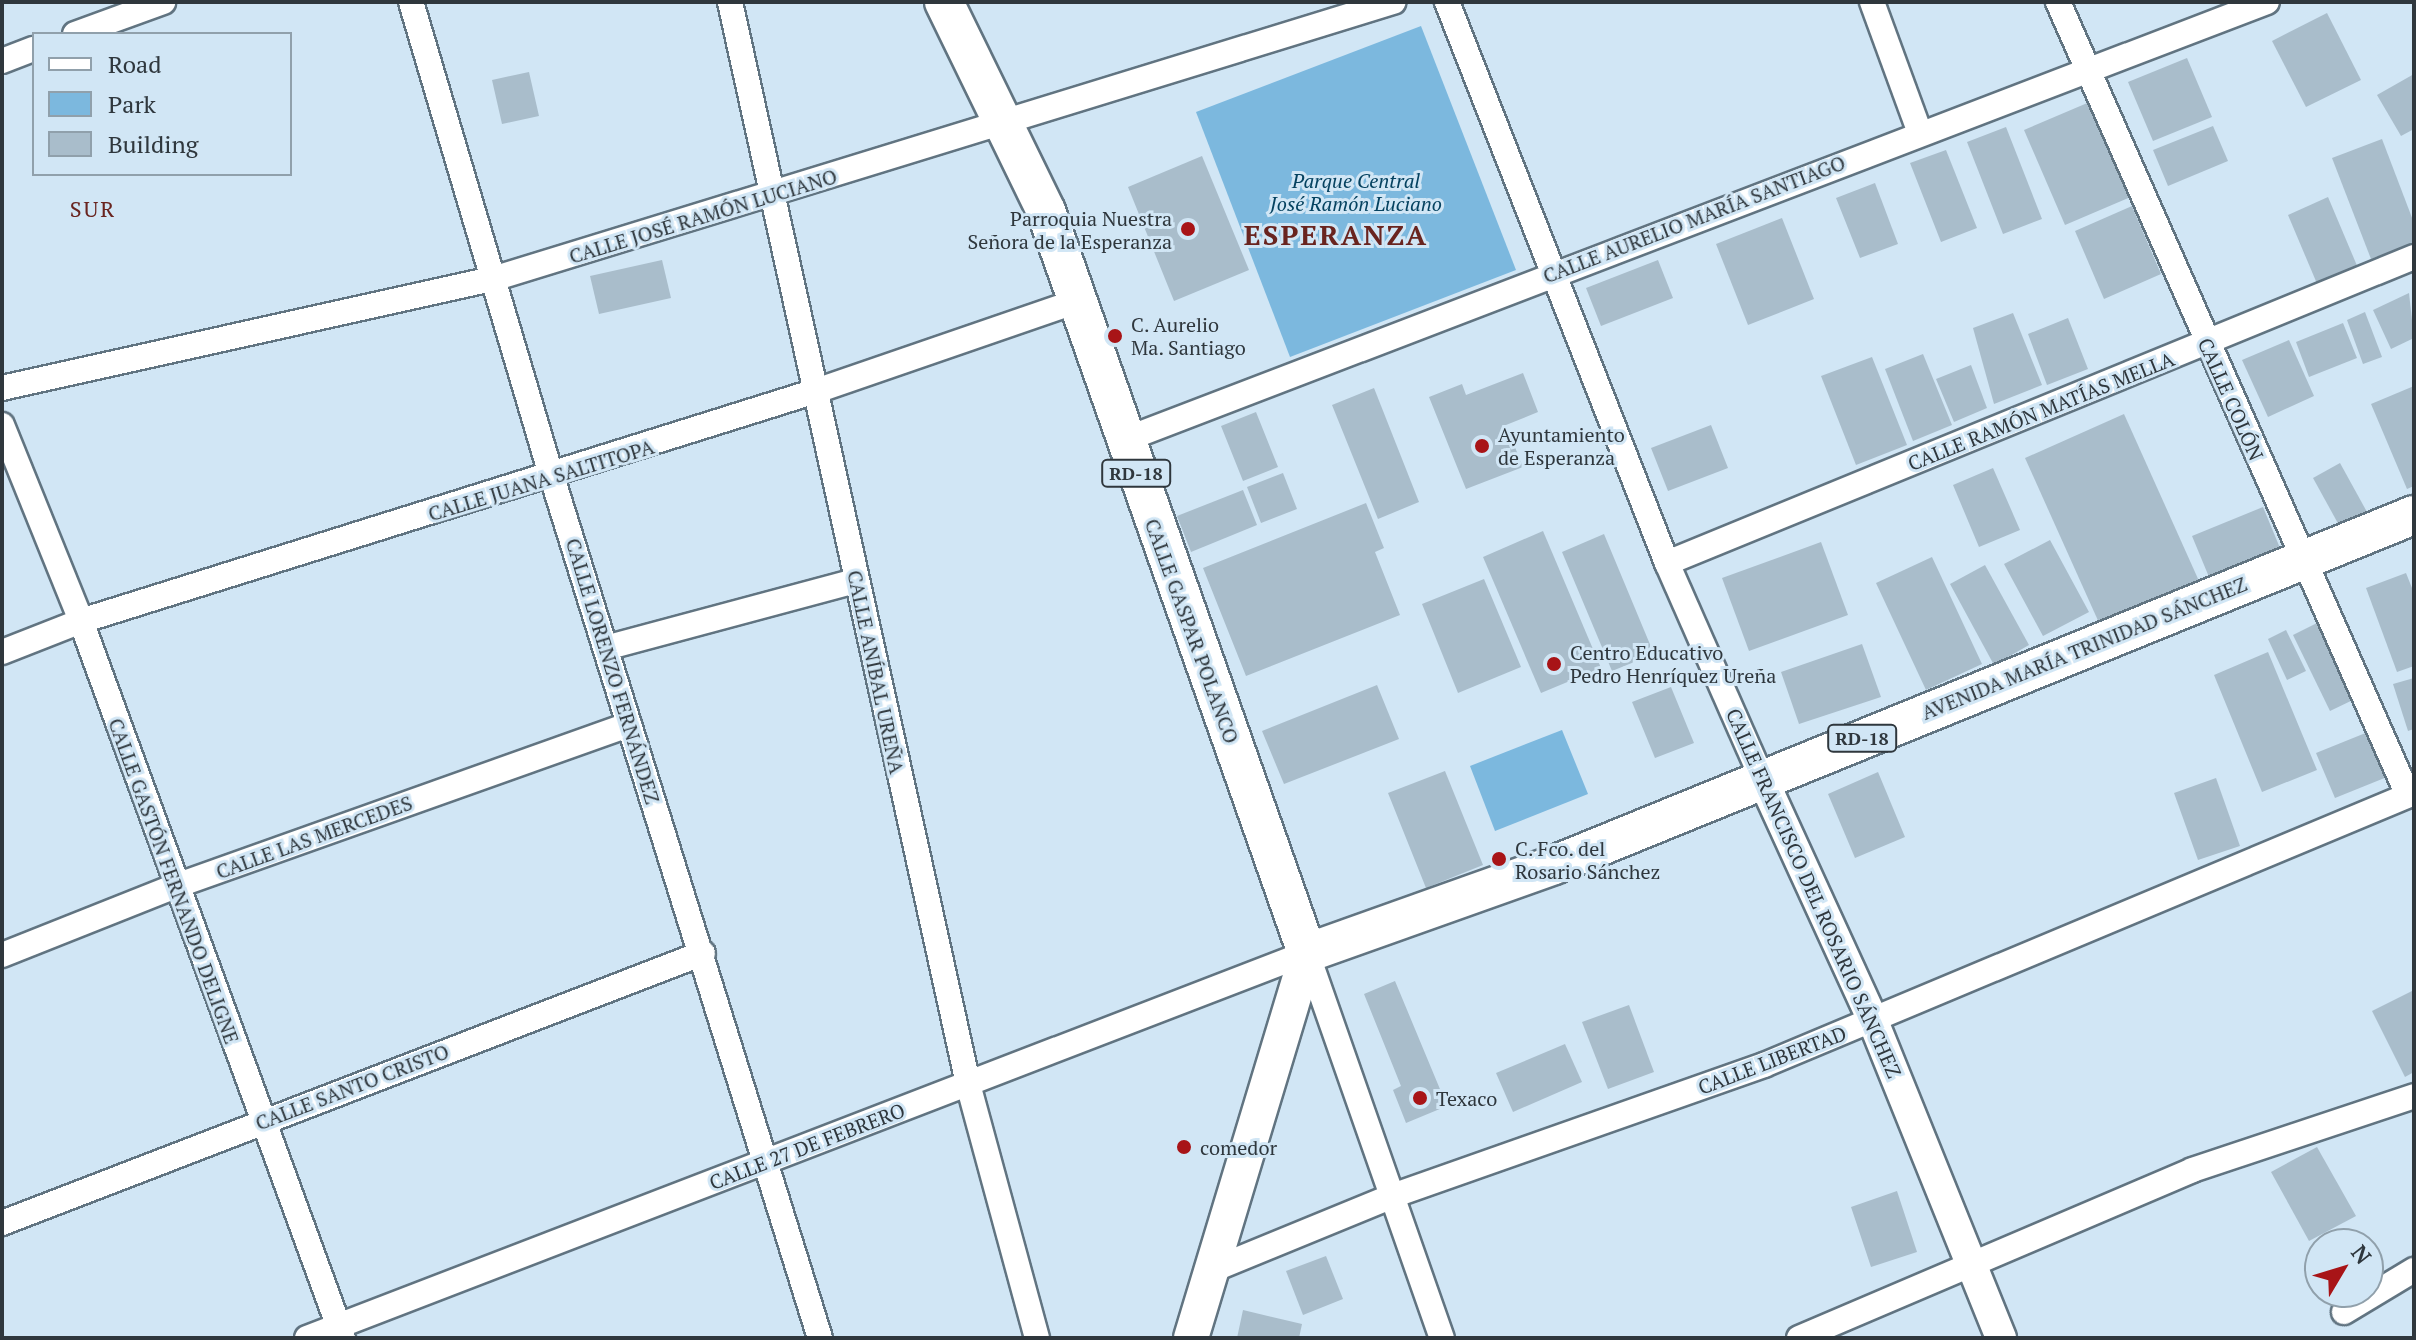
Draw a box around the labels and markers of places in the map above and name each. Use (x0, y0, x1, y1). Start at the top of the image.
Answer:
place label: Parroquia Nuestra Señora de la Esperanza (967, 206, 1172, 253)
marker: Parroquia Nuestra Señora de la Esperanza (1179, 220, 1197, 238)
place label: C. Aurelio Ma. Santiago (1131, 312, 1247, 359)
marker: C. Aurelio Ma. Santiago (1106, 327, 1124, 345)
place label: Ayuntamiento de Esperanza (1498, 422, 1625, 469)
marker: Ayuntamiento de Esperanza (1473, 437, 1491, 455)
place label: Centro Educativo Pedro Henríquez Ureña (1570, 640, 1776, 687)
marker: Centro Educativo Pedro Henríquez Ureña (1545, 655, 1563, 673)
place label: C. Fco. del Rosario Sánchez (1515, 836, 1660, 883)
marker: C. Fco. del Rosario Sánchez (1490, 850, 1508, 868)
place label: Texaco (1436, 1086, 1497, 1110)
marker: Texaco (1411, 1089, 1429, 1107)
place label: comedor (1200, 1135, 1277, 1159)
marker: comedor (1175, 1138, 1193, 1156)

